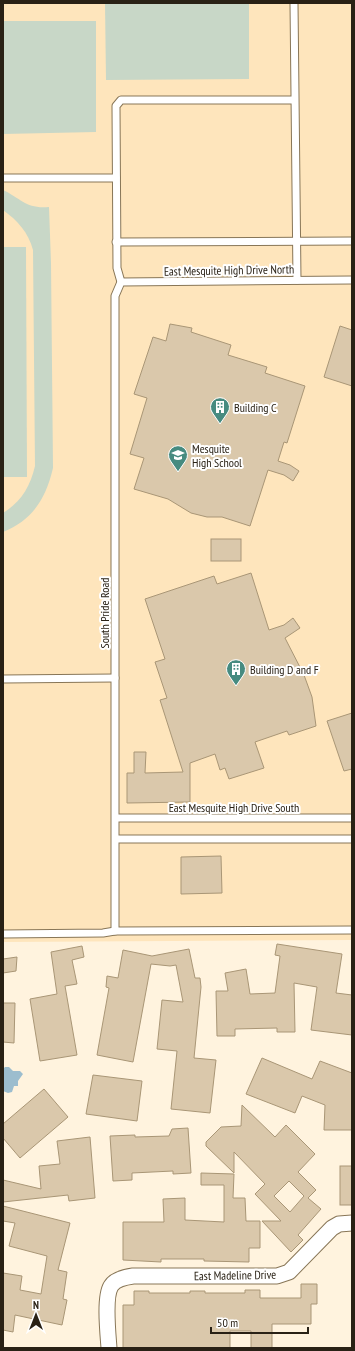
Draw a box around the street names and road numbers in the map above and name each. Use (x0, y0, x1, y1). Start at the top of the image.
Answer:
street label: East Mesquite High Drive North (164, 261, 294, 279)
street label: South Pride Road (97, 578, 112, 648)
street label: East Mesquite High Drive South (169, 800, 299, 815)
street label: East Madeline Drive (194, 1267, 276, 1283)

